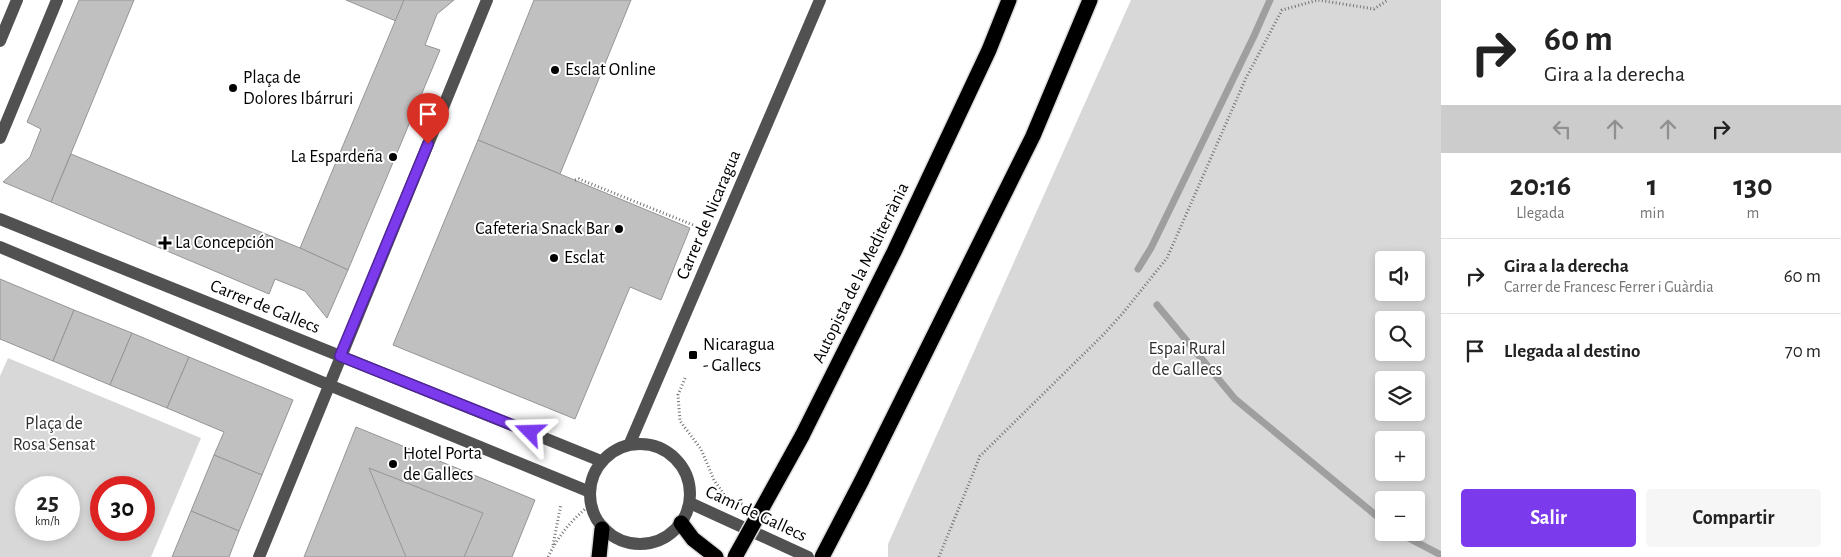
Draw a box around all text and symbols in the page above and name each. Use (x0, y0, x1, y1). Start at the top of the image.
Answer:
icon: right (1461, 20, 1526, 85)
text: 60 m (1544, 22, 1613, 57)
place label: Esclat Online (565, 61, 656, 79)
text: Gira a la derecha (1544, 63, 1685, 85)
marker: Esclat Online (549, 64, 561, 76)
place label: Plaça de Dolores Ibárruri (243, 69, 353, 108)
marker: Plaça de Dolores Ibárruri (227, 82, 239, 94)
pin (407, 93, 449, 144)
icon: arrive (414, 100, 442, 128)
icon: left (1548, 115, 1576, 143)
icon: ahead (1601, 115, 1629, 143)
icon: ahead (1654, 115, 1682, 143)
icon: right (1707, 115, 1735, 143)
place label: La Espardeña (291, 148, 383, 166)
street label: Carrer de Nicaragua (674, 148, 744, 282)
marker: La Espardeña (387, 151, 399, 163)
text: 20:16 (1509, 171, 1571, 201)
text: 1 (1647, 171, 1658, 201)
text: 130 (1733, 171, 1773, 201)
street label: Autopista de la Mediterrània (809, 180, 913, 366)
text: Llegada (1516, 205, 1565, 221)
text: min (1640, 205, 1665, 221)
text: m (1746, 205, 1759, 221)
place label: Cafeteria Snack Bar (475, 220, 609, 238)
marker: Cafeteria Snack Bar (613, 223, 625, 235)
place label: La Concepción (175, 234, 274, 252)
marker: La Concepción (159, 237, 171, 249)
place label: Esclat (564, 249, 605, 267)
map controls (1375, 251, 1425, 541)
button: sound (1375, 251, 1425, 301)
marker: Esclat (548, 252, 560, 264)
text: Gira a la derecha (1504, 257, 1629, 276)
icon: right (1461, 262, 1489, 290)
text: 60 m (1784, 267, 1821, 286)
street label: Carrer de Gallecs (208, 277, 322, 337)
text: Carrer de Francesc Ferrer i Guàrdia (1504, 279, 1714, 295)
button: search (1375, 311, 1425, 361)
place label: Nicaragua - Gallecs (703, 336, 775, 375)
icon: arrive (1461, 337, 1489, 365)
park label: Espai Rural de Gallecs (1148, 340, 1226, 379)
text: Llegada al destino (1504, 342, 1641, 361)
text: 70 m (1785, 342, 1821, 361)
marker: Nicaragua - Gallecs (687, 349, 699, 361)
button: layers (1375, 371, 1425, 421)
position arrow (503, 405, 555, 457)
park label: Plaça de Rosa Sensat (13, 415, 96, 454)
button: + (1375, 431, 1425, 481)
place label: Hotel Porta de Gallecs (403, 445, 482, 484)
marker: Hotel Porta de Gallecs (387, 458, 399, 470)
speed limit sign: 30 (90, 476, 155, 541)
street label: Camí de Gallecs (703, 483, 809, 545)
button: Salir (1461, 489, 1636, 547)
button: Compartir (1646, 489, 1821, 547)
text: 25 (36, 490, 59, 515)
button: − (1375, 491, 1425, 541)
text: km/h (35, 515, 60, 527)

